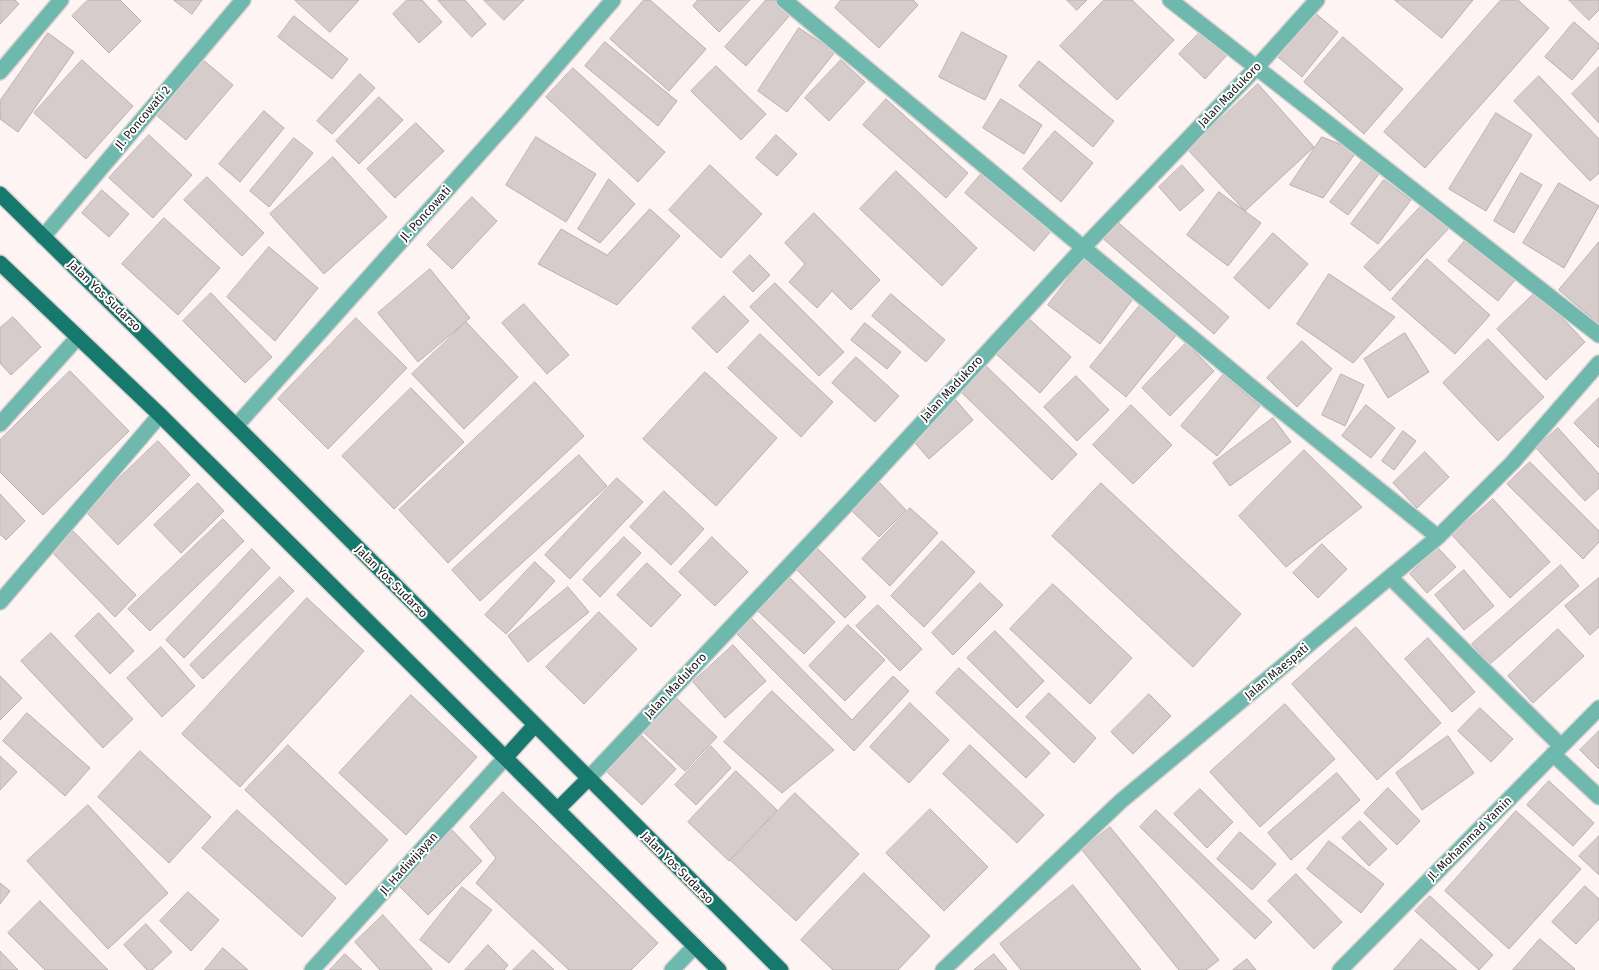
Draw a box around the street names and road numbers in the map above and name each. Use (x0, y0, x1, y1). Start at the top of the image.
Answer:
street label: Jalan Madukoro (1195, 60, 1265, 130)
street label: Jl. Poncowati 2 (112, 83, 174, 153)
street label: Jl. Poncowati (398, 183, 454, 245)
street label: Jalan Yos Sudarso (64, 257, 144, 335)
street label: Jalan Madukoro (918, 353, 986, 425)
street label: Jalan Yos Sudarso (352, 543, 430, 621)
street label: Jalan Maespati (1242, 641, 1312, 703)
street label: Jalan Madukoro (642, 650, 710, 722)
street label: Jl. Mohammad Yamin (1425, 794, 1515, 884)
street label: Jalan Yos Sudarso (638, 829, 716, 907)
street label: Jl. Hadiwijayan (377, 830, 441, 898)

